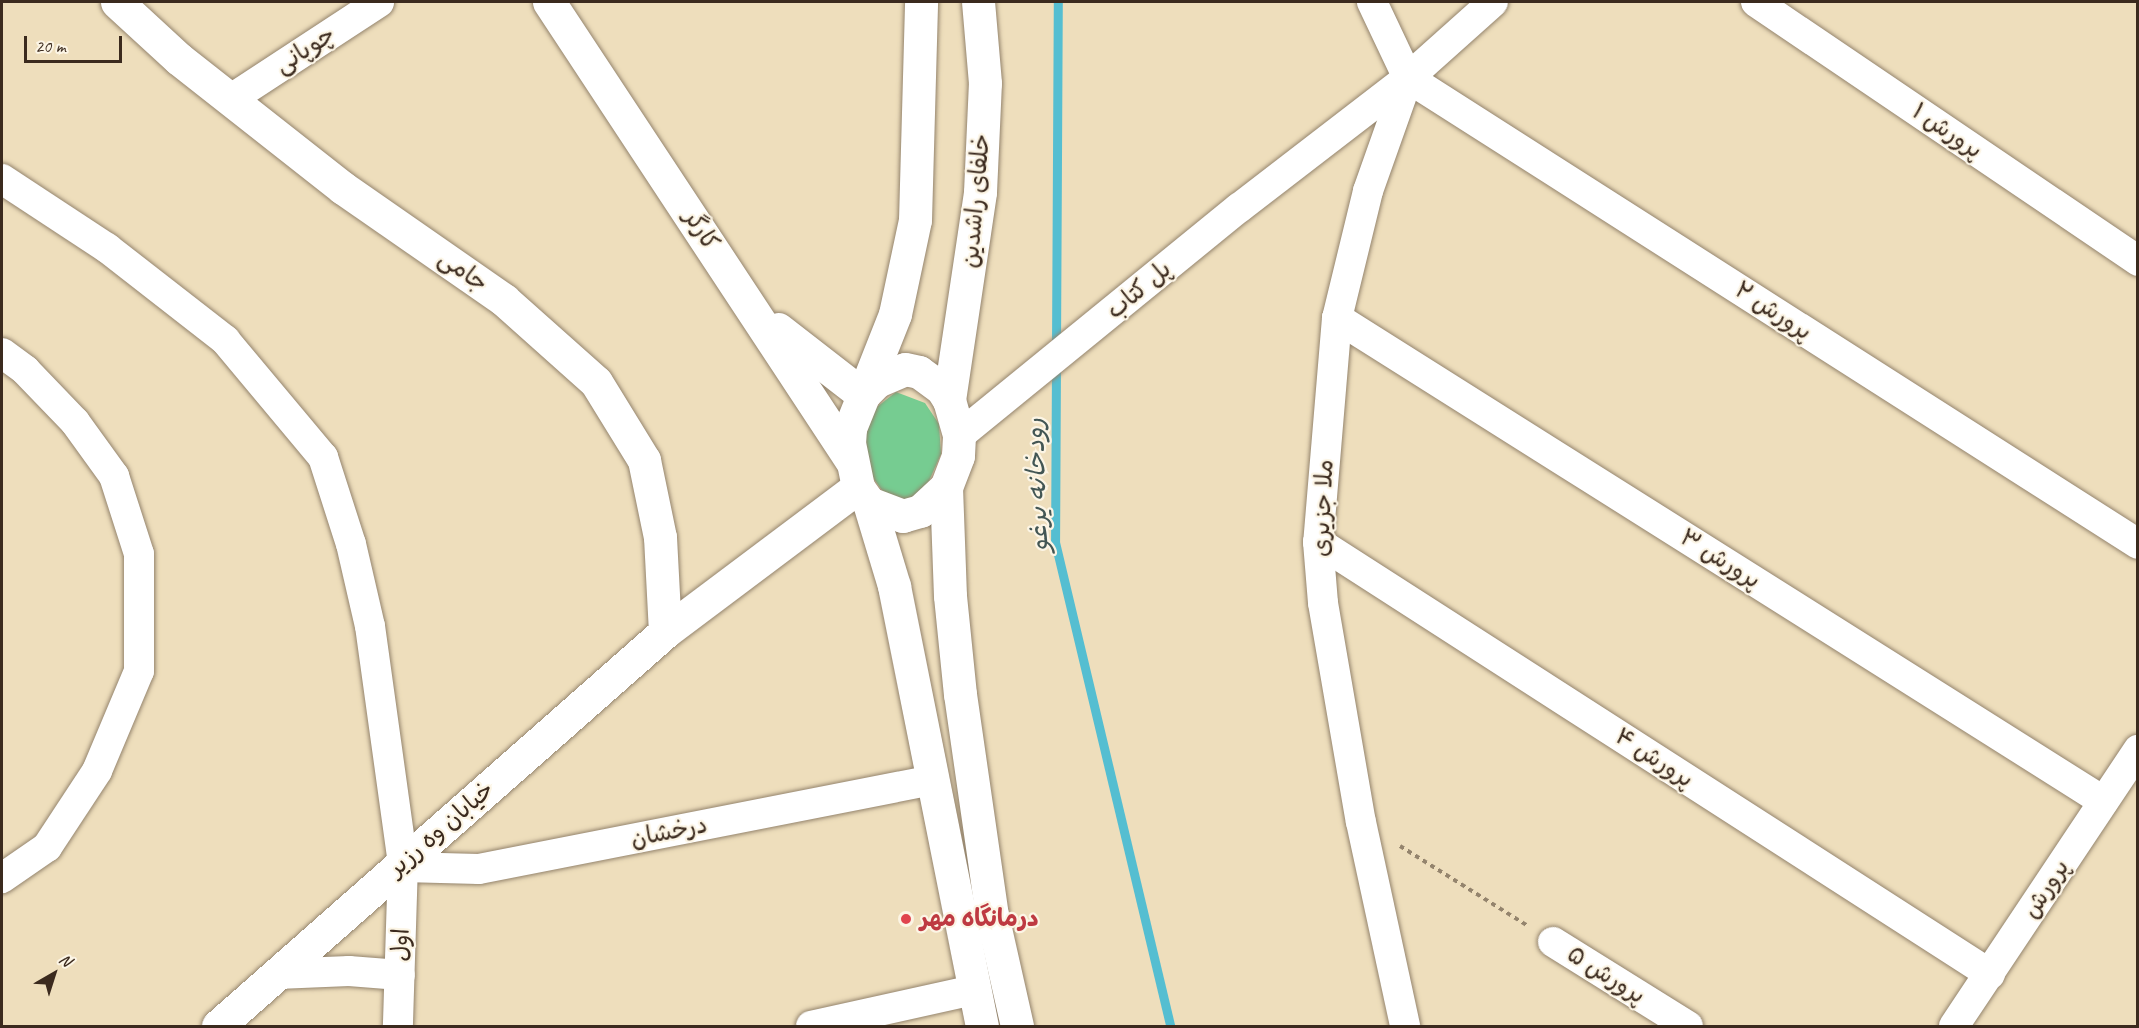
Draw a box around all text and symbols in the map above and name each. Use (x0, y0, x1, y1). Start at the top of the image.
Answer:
street label: چوپانی (269, 20, 341, 80)
scale bar (27, 24, 124, 62)
text: 20 m (35, 35, 66, 57)
street label: پرورش ۱ (1906, 97, 1988, 165)
street label: خلفای راشدین (956, 133, 996, 269)
street label: کارگر (677, 204, 725, 256)
street label: جامی (433, 244, 493, 298)
street label: پل کتاب (1101, 255, 1177, 325)
street label: پرورش ۲ (1729, 275, 1817, 347)
water label: رودخانه یرغو (1019, 418, 1055, 552)
street label: ملا جزیری (1306, 459, 1340, 557)
street label: پرورش ۳ (1674, 523, 1766, 595)
street label: پرورش ۴ (1609, 722, 1699, 794)
street label: خیابان وه رزیر (382, 775, 500, 883)
street label: درخشان (628, 810, 710, 854)
street label: پرورش (2016, 854, 2076, 924)
place label: درمانگاه مهر (920, 905, 1039, 933)
marker: درمانگاه مهر (897, 910, 915, 928)
street label: اول (386, 928, 416, 962)
street label: پرورش ۵ (1562, 940, 1650, 1010)
north arrow (24, 944, 84, 1004)
text: N (55, 949, 75, 971)

